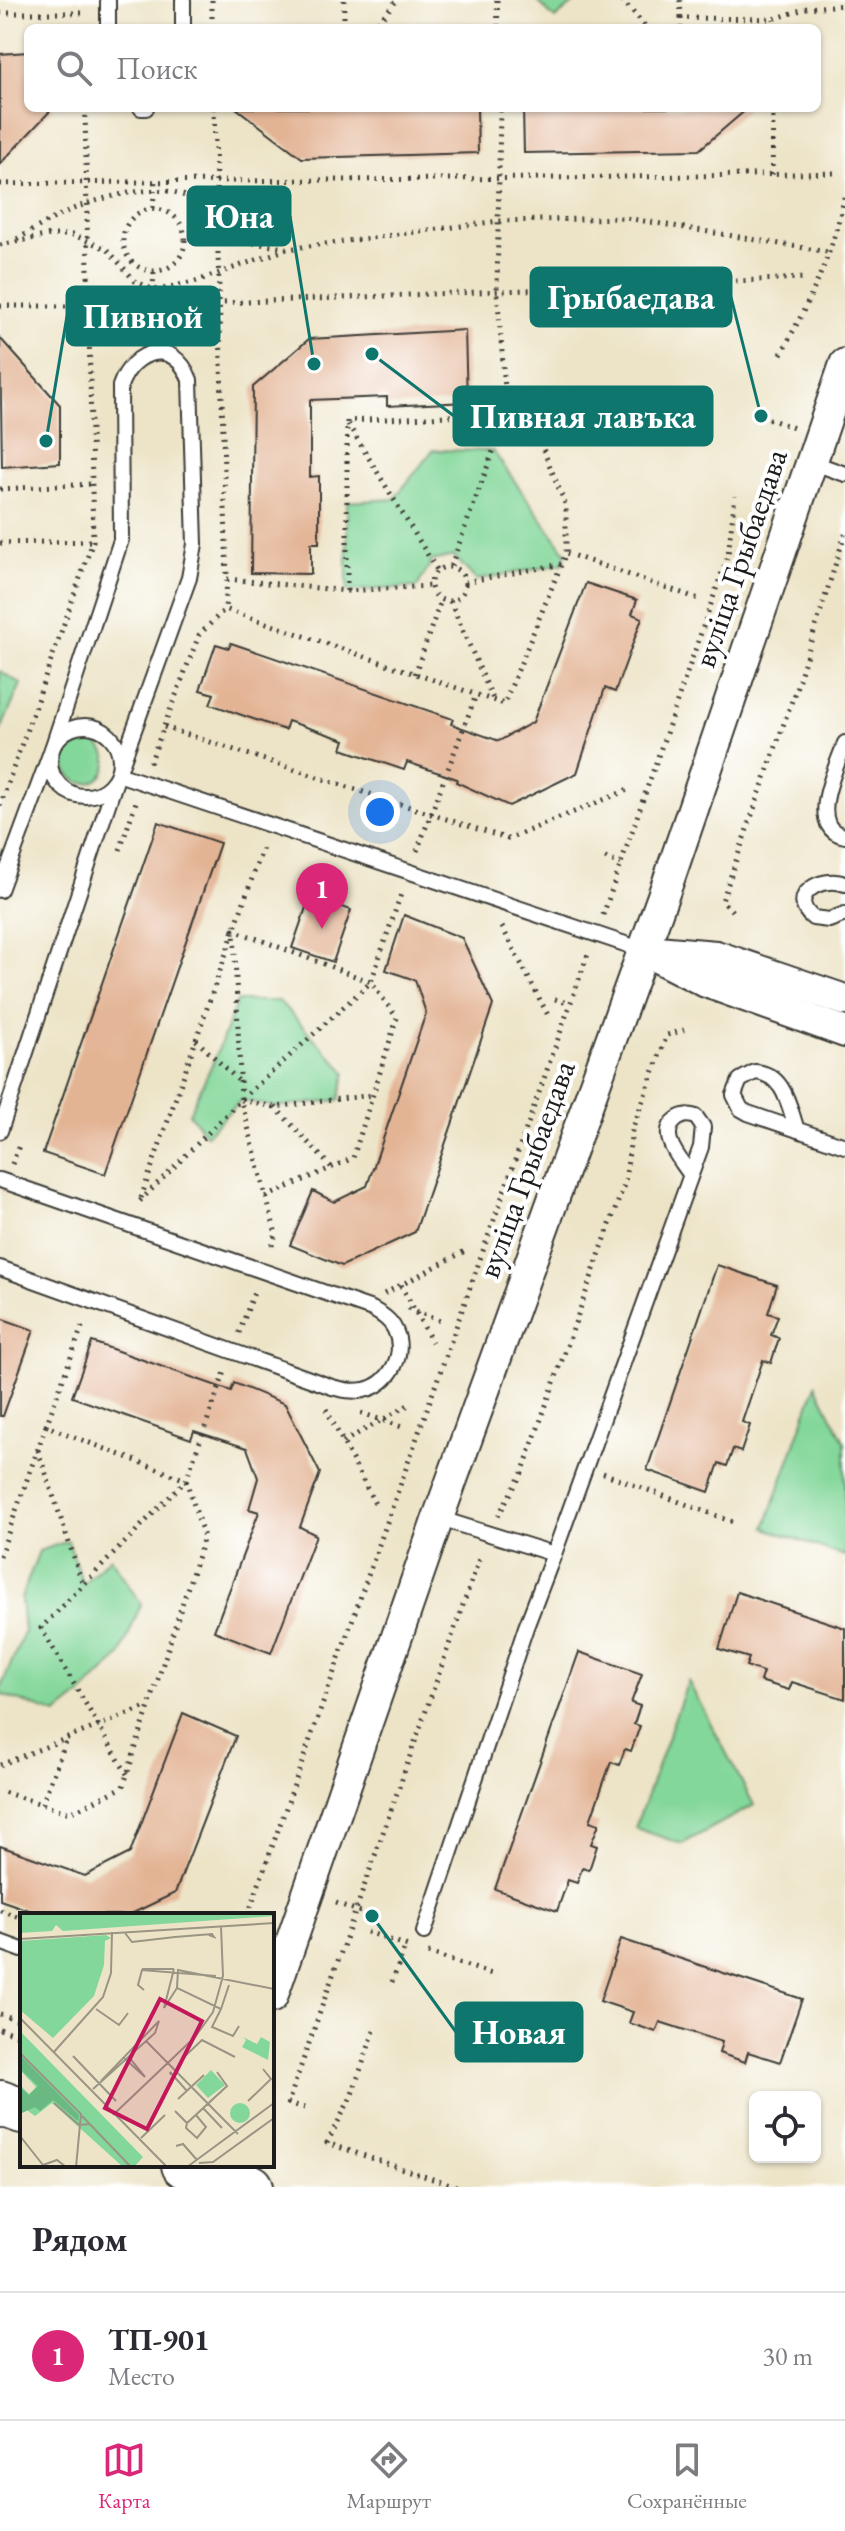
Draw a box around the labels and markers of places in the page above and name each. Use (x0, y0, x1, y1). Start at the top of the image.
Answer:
callout: Юна (188, 187, 290, 245)
callout: Грыбаедава (531, 268, 731, 326)
callout: Пивной (67, 287, 219, 345)
callout: Пивная лавъка (454, 387, 712, 445)
pin: 1 (296, 863, 348, 929)
callout: Новая (456, 2003, 582, 2061)

